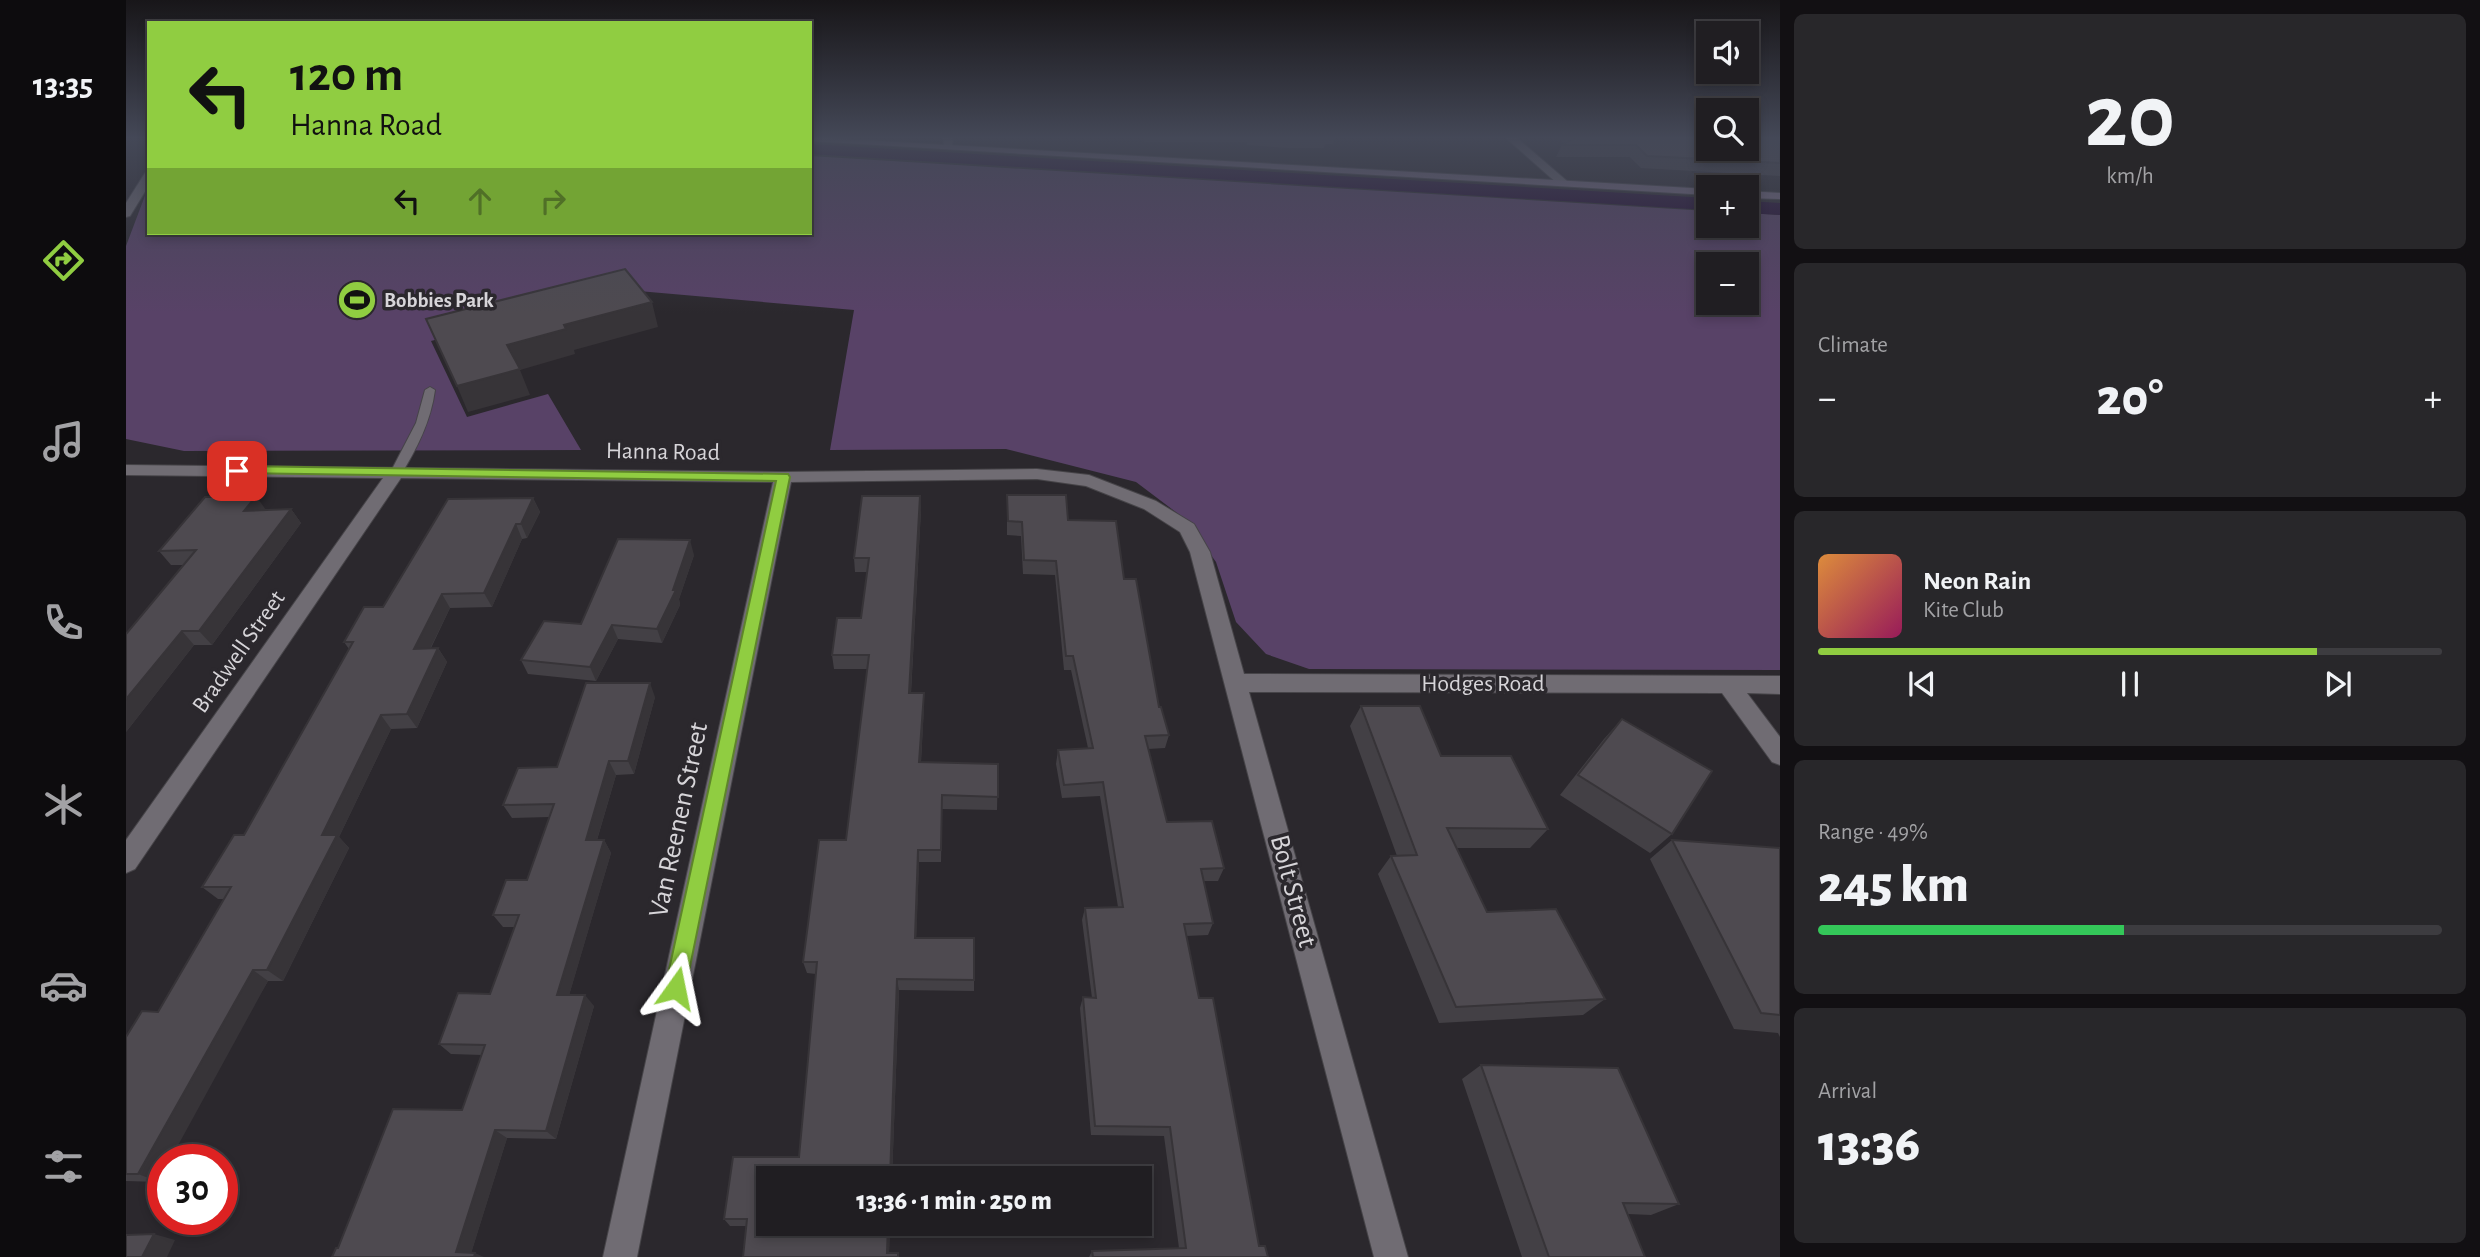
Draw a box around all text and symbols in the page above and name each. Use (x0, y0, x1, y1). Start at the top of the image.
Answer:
map controls (1696, 21, 1759, 315)
button: sound (1696, 21, 1759, 84)
icon: left (175, 49, 266, 140)
text: 120 m (290, 51, 403, 100)
text: 13:35 (33, 69, 93, 101)
text: 20 (2085, 72, 2175, 163)
button: search (1696, 98, 1759, 161)
text: Hanna Road (290, 109, 442, 141)
text: km/h (2106, 165, 2154, 188)
button: + (1696, 175, 1759, 238)
icon: left (388, 182, 426, 220)
icon: ahead (461, 182, 499, 220)
icon: right (534, 182, 572, 220)
icon: directions (39, 236, 88, 285)
button: − (1696, 252, 1759, 315)
sports icon: Bobbies Park (336, 279, 378, 321)
place label: Bobbies Park (384, 290, 494, 311)
text: Climate (1818, 334, 1888, 357)
text: 20° (2096, 372, 2164, 424)
text: − (1818, 380, 1836, 418)
text: + (2424, 380, 2442, 418)
icon: music (39, 417, 88, 466)
street label: Hanna Road (606, 439, 720, 465)
pin (207, 441, 267, 501)
icon: arrive (218, 452, 256, 490)
text: Neon Rain (1923, 568, 2031, 594)
street label: Bradwell Street (188, 586, 290, 717)
icon: phone (39, 598, 88, 647)
text: Kite Club (1923, 599, 2004, 622)
icon: previous (1903, 665, 1941, 703)
icon: pause (2111, 665, 2149, 703)
icon: next (2319, 665, 2357, 703)
street label: Hodges Road (1421, 672, 1545, 696)
street label: Van Reenen Street (645, 720, 713, 920)
icon: climate (39, 780, 88, 829)
text: Range · 49% (1818, 821, 1928, 844)
street label: Bolt Street (1265, 832, 1321, 950)
text: 245 km (1818, 859, 1969, 911)
position arrow (639, 951, 713, 1025)
icon: car (39, 961, 88, 1010)
text: Arrival (1818, 1080, 1877, 1103)
text: 13:36 (1818, 1118, 1920, 1170)
icon: filters (39, 1142, 88, 1191)
speed limit sign: 30 (147, 1144, 238, 1235)
text: 13:36 · 1 min · 250 m (856, 1188, 1052, 1214)

